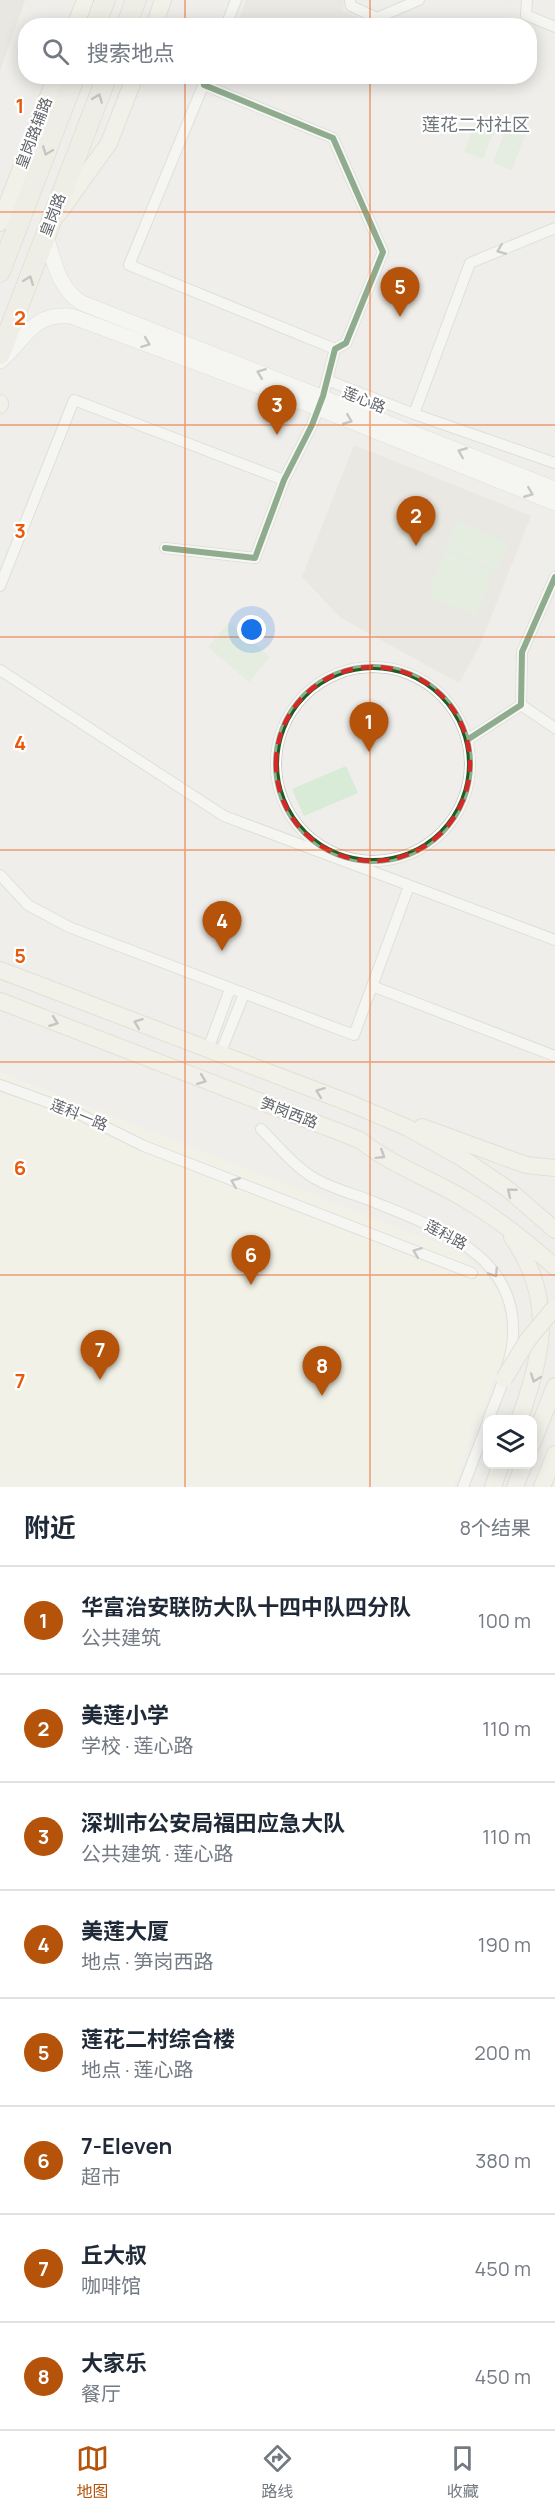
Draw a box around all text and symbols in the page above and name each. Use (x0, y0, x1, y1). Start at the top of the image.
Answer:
search box (18, 18, 537, 84)
icon: search (39, 35, 72, 68)
text: 搜索地点 (87, 38, 175, 68)
text: 1 (16, 92, 24, 119)
one-way arrow (91, 93, 104, 104)
street label: 皇岗路辅路 (10, 94, 57, 172)
district label: 莲花二村社区 (422, 112, 530, 136)
one-way arrow (42, 145, 54, 156)
street label: 皇岗路 (35, 190, 70, 240)
one-way arrow (496, 243, 507, 255)
pin: 5 (380, 268, 420, 317)
one-way arrow (21, 275, 34, 286)
text: 2 (14, 304, 26, 331)
one-way arrow (140, 335, 151, 348)
one-way arrow (256, 367, 266, 380)
street label: 莲心路 (339, 381, 389, 418)
pin: 3 (258, 386, 296, 435)
one-way arrow (341, 413, 352, 425)
one-way arrow (457, 447, 468, 459)
one-way arrow (522, 486, 533, 498)
pin: 2 (396, 496, 436, 546)
text: 3 (14, 517, 26, 544)
your location (237, 615, 266, 644)
pin: 1 (350, 702, 388, 752)
text: 4 (14, 729, 26, 756)
pin: 4 (202, 902, 242, 951)
text: 5 (14, 942, 26, 969)
one-way arrow (48, 1015, 59, 1028)
one-way arrow (133, 1017, 144, 1030)
one-way arrow (196, 1073, 207, 1085)
one-way arrow (316, 1087, 327, 1099)
street label: 笋岗西路 (257, 1092, 321, 1133)
street label: 莲科一路 (47, 1094, 111, 1136)
one-way arrow (375, 1148, 385, 1160)
text: 6 (14, 1154, 26, 1181)
one-way arrow (230, 1176, 241, 1189)
one-way arrow (507, 1188, 518, 1199)
street label: 莲科路 (421, 1215, 471, 1254)
pin: 6 (232, 1236, 270, 1285)
one-way arrow (412, 1247, 423, 1260)
one-way arrow (487, 1266, 498, 1277)
pin: 7 (80, 1330, 120, 1380)
pin: 8 (302, 1346, 342, 1396)
text: 7 (15, 1367, 25, 1394)
one-way arrow (529, 1372, 542, 1383)
map controls (483, 1415, 537, 1469)
button: layers (483, 1415, 537, 1469)
text: 附近 (24, 1509, 76, 1545)
text: 8个结果 (459, 1514, 531, 1541)
text: 华富治安联防大队十四中队四分队 (81, 1592, 411, 1622)
text: 1 (39, 1607, 48, 1634)
text: 100 m (478, 1607, 531, 1634)
text: 公共建筑 (81, 1624, 161, 1651)
text: 美莲小学 (81, 1700, 169, 1730)
text: 2 (38, 1715, 49, 1742)
text: 110 m (482, 1715, 531, 1742)
text: 学校 · 莲心路 (81, 1732, 194, 1759)
text: 深圳市公安局福田应急大队 (81, 1808, 345, 1838)
text: 3 (38, 1823, 49, 1850)
text: 110 m (482, 1823, 531, 1850)
text: 公共建筑 · 莲心路 (81, 1840, 234, 1867)
text: 美莲大厦 (81, 1916, 169, 1946)
text: 4 (37, 1931, 50, 1958)
text: 190 m (478, 1931, 531, 1958)
text: 地点 · 笋岗西路 (81, 1948, 214, 1975)
text: 莲花二村综合楼 (81, 2024, 235, 2054)
text: 5 (38, 2039, 49, 2066)
text: 200 m (474, 2039, 531, 2066)
text: 地点 · 莲心路 (81, 2056, 194, 2083)
text: 7-Eleven (81, 2131, 172, 2161)
text: 6 (37, 2147, 50, 2174)
text: 380 m (475, 2147, 531, 2174)
text: 超市 (81, 2163, 121, 2190)
text: 丘大叔 (81, 2240, 147, 2270)
text: 7 (38, 2255, 49, 2282)
text: 450 m (475, 2255, 531, 2282)
text: 咖啡馆 (81, 2272, 141, 2299)
text: 大家乐 (81, 2348, 147, 2378)
text: 8 (37, 2363, 50, 2390)
text: 450 m (475, 2363, 531, 2390)
text: 餐厅 (81, 2380, 121, 2407)
tab: 地图 (76, 2442, 109, 2502)
tab: 路线 (261, 2442, 294, 2502)
tab: 收藏 (446, 2442, 479, 2502)

